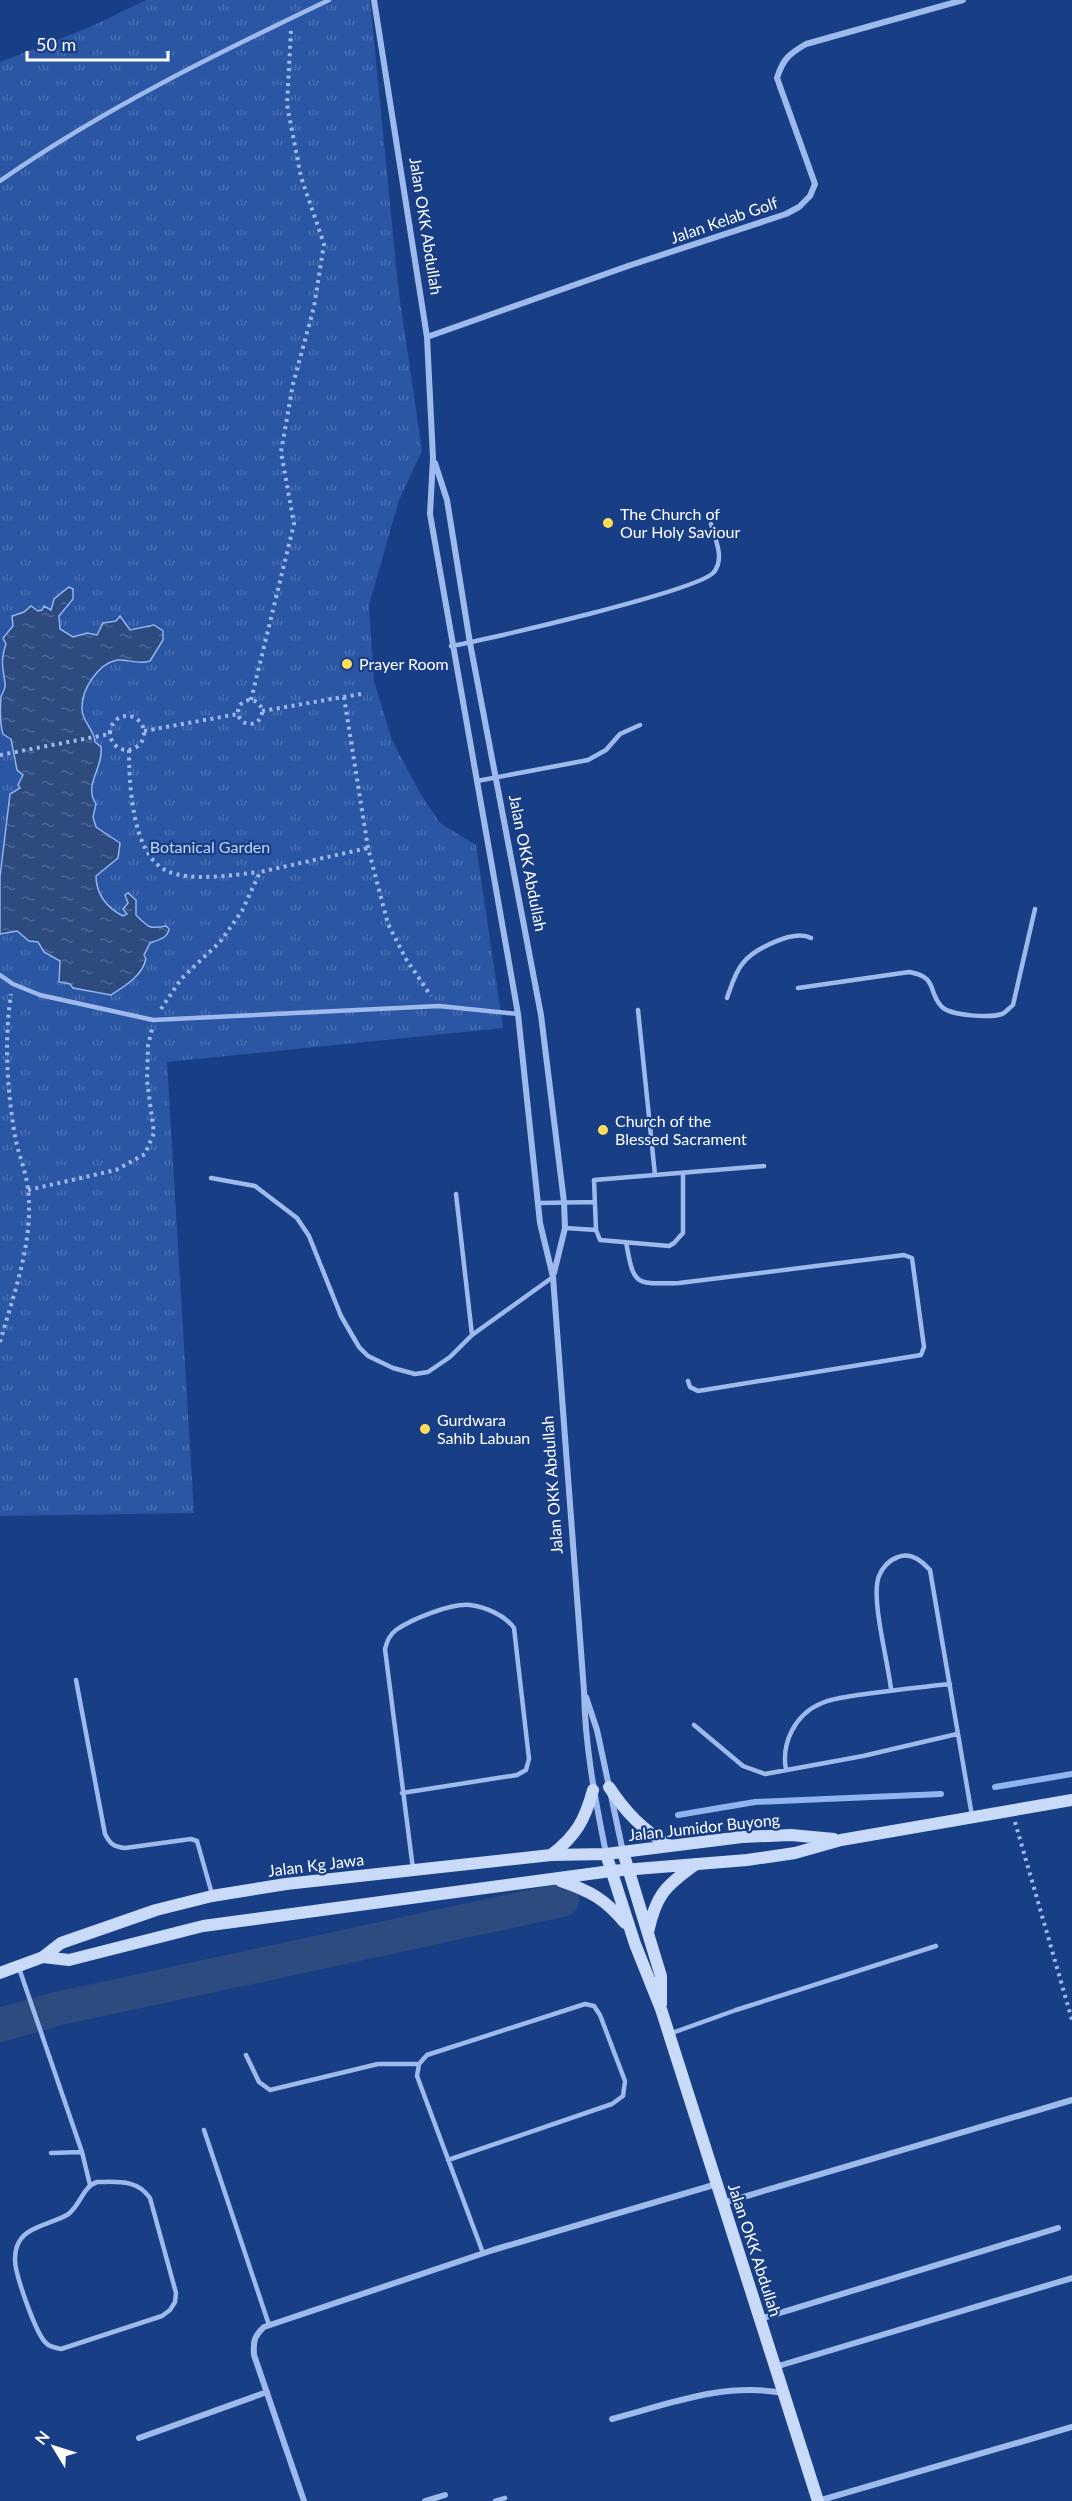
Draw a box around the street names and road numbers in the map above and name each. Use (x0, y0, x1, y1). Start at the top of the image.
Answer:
street label: Jalan OKK Abdullah (406, 156, 447, 296)
street label: Jalan Kelab Golf (668, 192, 780, 247)
street label: Jalan OKK Abdullah (506, 793, 551, 933)
street label: Jalan OKK Abdullah (537, 1415, 566, 1555)
street label: Jalan Jumidor Buyong (627, 1809, 781, 1844)
street label: Jalan Kg Jawa (267, 1849, 365, 1880)
street label: Jalan OKK Abdullah (725, 2181, 786, 2319)

